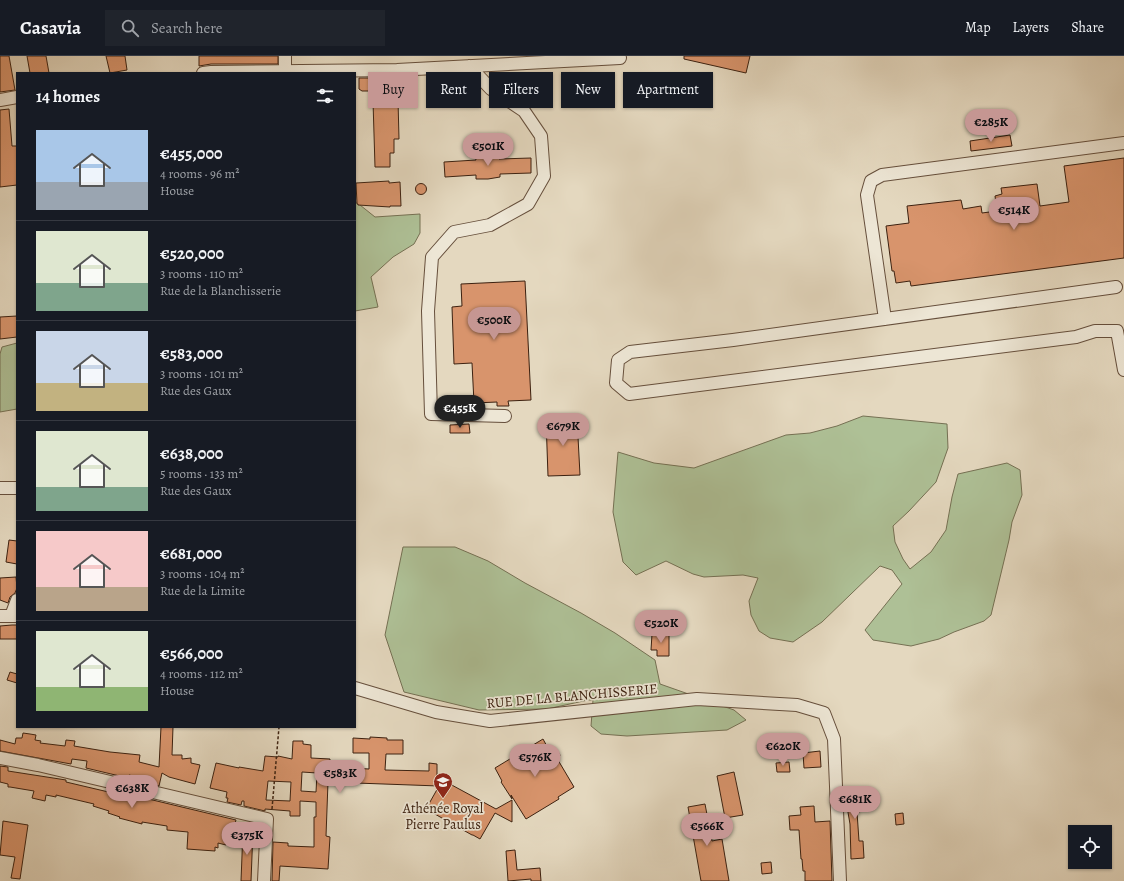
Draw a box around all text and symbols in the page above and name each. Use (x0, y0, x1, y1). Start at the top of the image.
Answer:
search box (105, 10, 385, 46)
text: Casavia (20, 15, 81, 41)
icon: search (119, 17, 141, 39)
text: Search here (151, 18, 222, 38)
text: Map (965, 18, 991, 37)
text: Layers (1013, 18, 1049, 37)
text: Share (1071, 18, 1104, 37)
chip: Buy (368, 72, 418, 108)
chip: Rent (426, 72, 481, 108)
chip: Filters (489, 72, 553, 108)
chip: New (561, 72, 615, 108)
chip: Apartment (623, 72, 713, 108)
text: 14 homes (36, 85, 100, 108)
icon: filters (314, 85, 336, 107)
pin: €285K (963, 109, 1019, 143)
text: €285K (974, 113, 1008, 130)
pin: €501K (460, 133, 516, 167)
text: €501K (472, 137, 504, 154)
text: €455,000 (160, 142, 223, 165)
icon: home (68, 146, 116, 194)
text: 4 rooms · 96 m² (160, 165, 240, 182)
text: House (160, 182, 194, 199)
pin: €514K (986, 197, 1042, 231)
text: €514K (998, 201, 1030, 218)
text: €520,000 (160, 242, 224, 265)
icon: home (68, 247, 116, 295)
text: 3 rooms · 110 m² (160, 265, 243, 282)
text: Rue de la Blanchisserie (160, 282, 281, 299)
pin: €500K (466, 307, 522, 341)
text: €500K (477, 311, 511, 328)
text: €583,000 (160, 342, 223, 365)
icon: home (68, 347, 116, 395)
text: 3 rooms · 101 m² (160, 365, 243, 382)
text: Rue des Gaux (160, 382, 231, 399)
pin: €455K (432, 395, 488, 429)
text: €455K (443, 399, 477, 416)
pin: €679K (535, 413, 591, 447)
text: €679K (546, 417, 580, 434)
text: €638,000 (160, 442, 223, 465)
icon: home (68, 447, 116, 495)
text: 5 rooms · 133 m² (160, 465, 243, 482)
text: Rue des Gaux (160, 482, 231, 499)
text: €681,000 (160, 542, 222, 565)
icon: home (68, 547, 116, 595)
text: 3 rooms · 104 m² (160, 565, 244, 582)
text: Rue de la Limite (160, 582, 245, 599)
pin: €520K (633, 610, 689, 644)
text: €520K (644, 614, 678, 631)
text: €566,000 (160, 642, 223, 665)
icon: home (68, 647, 116, 695)
text: 4 rooms · 112 m² (160, 665, 243, 682)
street label: RUE DE LA BLANCHISSERIE (486, 679, 658, 713)
text: House (160, 682, 194, 699)
pin: €620K (755, 733, 811, 767)
text: €620K (766, 737, 800, 754)
pin: €576K (507, 744, 563, 778)
text: €576K (518, 748, 552, 765)
pin: €583K (312, 760, 368, 794)
text: €583K (323, 764, 357, 781)
school or university icon: Athénée Royal Pierre Paulus (432, 771, 454, 799)
pin: €638K (104, 775, 160, 809)
text: €638K (115, 779, 149, 796)
pin: €681K (827, 786, 883, 820)
text: €681K (839, 790, 871, 807)
place label: Athénée Royal Pierre Paulus (402, 799, 484, 834)
pin: €566K (679, 813, 735, 847)
text: €566K (690, 817, 724, 834)
pin: €375K (219, 822, 275, 856)
map controls (1068, 825, 1112, 869)
button: locate (1068, 825, 1112, 869)
text: €375K (231, 826, 263, 843)

